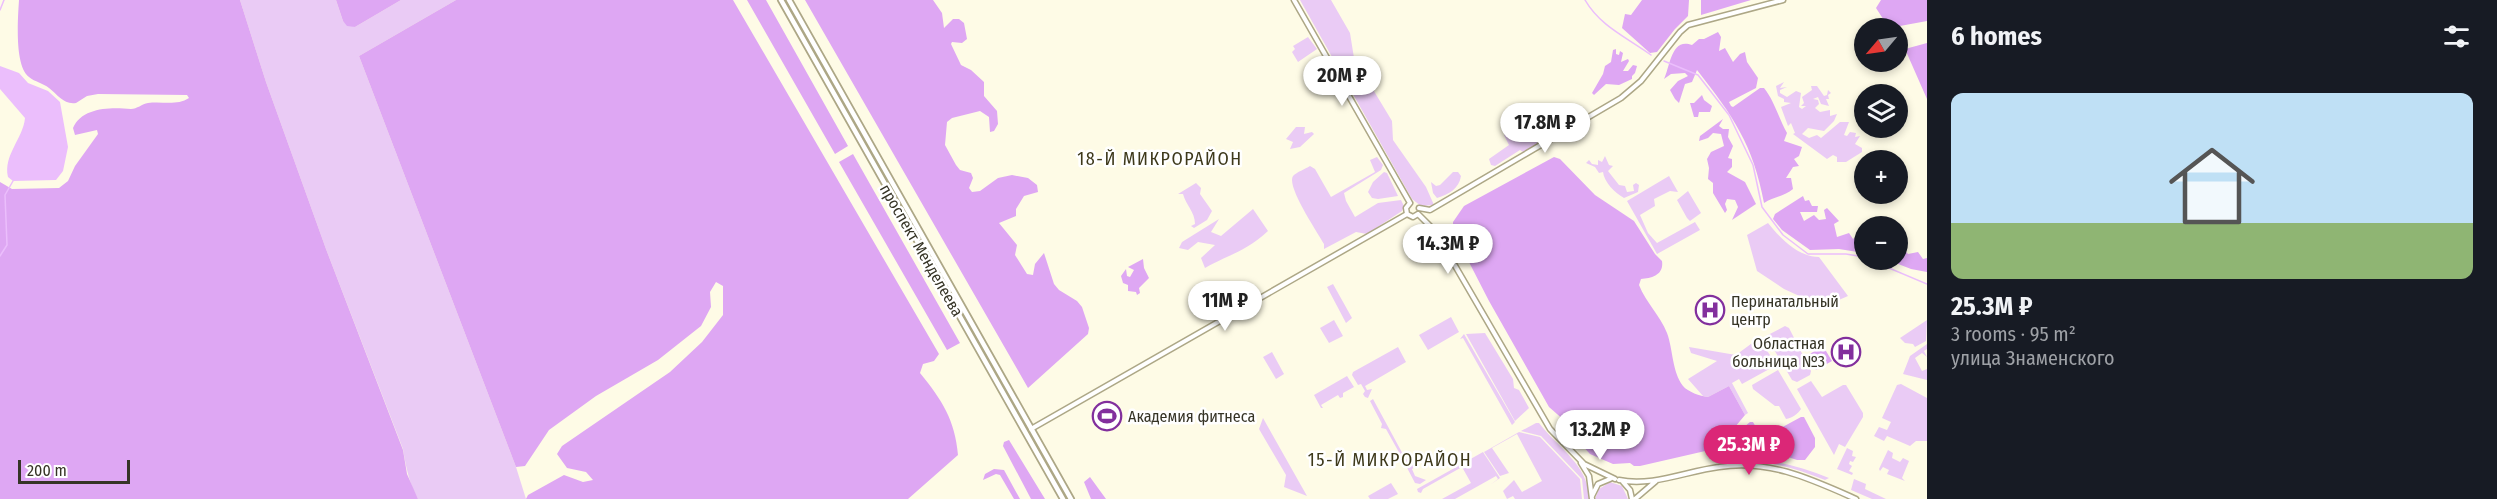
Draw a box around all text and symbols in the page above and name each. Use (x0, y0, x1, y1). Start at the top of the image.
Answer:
north arrow (1854, 18, 1908, 72)
map controls (1854, 18, 1908, 270)
icon: filters (2440, 20, 2473, 53)
text: 6 homes (1951, 21, 2042, 52)
pin: 20M ₽ (1300, 56, 1384, 107)
text: 20M ₽ (1317, 63, 1367, 87)
button: layers (1854, 84, 1908, 138)
pin: 17.8M ₽ (1490, 103, 1600, 154)
text: 17.8M ₽ (1514, 110, 1576, 134)
icon: home (2158, 132, 2266, 240)
district label: 18-Й МИКРОРАЙОН (1077, 148, 1243, 170)
button: + (1854, 150, 1908, 204)
street label: проспект Менделеева (876, 181, 967, 320)
button: − (1854, 216, 1908, 270)
pin: 14.3M ₽ (1393, 224, 1503, 275)
text: 14.3M ₽ (1417, 231, 1479, 255)
pin: 11M ₽ (1183, 281, 1267, 332)
text: 11M ₽ (1202, 288, 1248, 312)
text: 25.3M ₽ (1951, 291, 2033, 322)
place label: Перинатальный центр (1731, 292, 1839, 329)
hospital icon: Перинатальный центр (1694, 294, 1726, 326)
text: 3 rooms · 95 m² (1951, 322, 2076, 346)
place label: Областная больница №3 (1732, 334, 1825, 371)
hospital icon: Областная больница №3 (1830, 336, 1862, 368)
text: улица Знаменского (1951, 346, 2115, 370)
sports icon: Академия фитнеса (1091, 400, 1123, 432)
place label: Академия фитнеса (1128, 407, 1255, 426)
pin: 13.2M ₽ (1545, 410, 1655, 461)
text: 13.2M ₽ (1569, 417, 1631, 441)
pin: 25.3M ₽ (1694, 425, 1804, 476)
text: 25.3M ₽ (1718, 432, 1780, 456)
district label: 15-Й МИКРОРАЙОН (1308, 449, 1472, 471)
scale bar (18, 457, 130, 484)
text: 200 m (27, 461, 67, 480)

